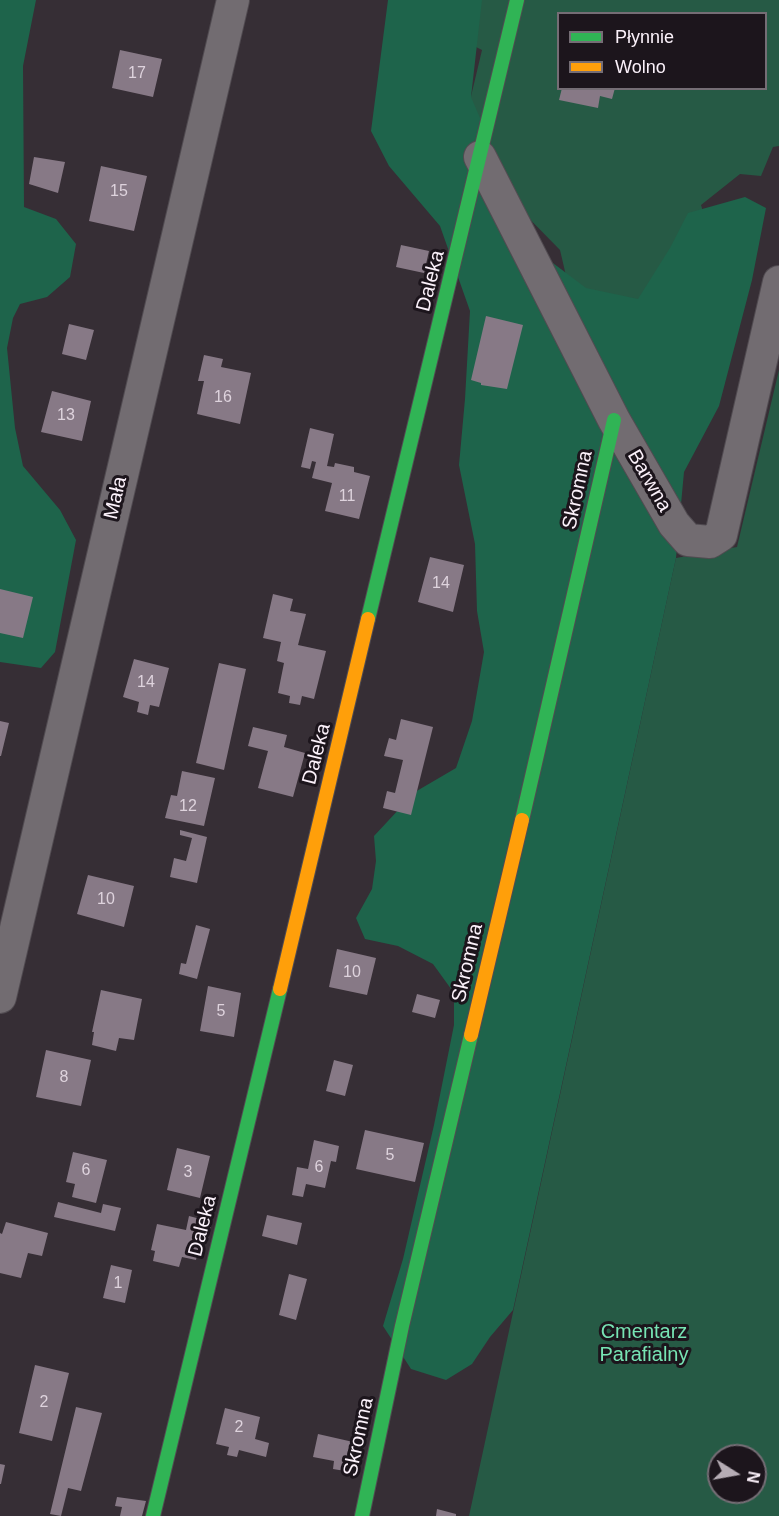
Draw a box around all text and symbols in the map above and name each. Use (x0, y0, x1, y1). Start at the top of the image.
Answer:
legend (557, 12, 767, 90)
text: Płynnie (615, 27, 674, 47)
text: Wolno (615, 57, 666, 77)
house number: 17 (128, 64, 146, 84)
house number: 15 (110, 182, 128, 202)
street label: Daleka (412, 248, 450, 314)
house number: 16 (214, 388, 232, 408)
house number: 13 (57, 406, 75, 426)
street label: Barwna (622, 446, 676, 516)
street label: Skromna (558, 448, 598, 532)
street label: Mała (99, 474, 133, 522)
house number: 11 (339, 487, 355, 507)
house number: 14 (432, 574, 450, 594)
house number: 14 (137, 673, 155, 693)
street label: Daleka (298, 721, 336, 787)
house number: 12 (179, 797, 197, 817)
house number: 10 (97, 890, 115, 910)
street label: Skromna (447, 921, 489, 1005)
house number: 10 (343, 963, 361, 983)
house number: 5 (217, 1002, 225, 1022)
house number: 8 (60, 1068, 68, 1088)
house number: 5 (386, 1146, 394, 1166)
house number: 6 (315, 1158, 323, 1178)
house number: 6 (82, 1161, 90, 1181)
house number: 3 (184, 1163, 192, 1183)
street label: Daleka (184, 1193, 222, 1259)
house number: 1 (114, 1274, 122, 1294)
park label: Cmentarz Parafialny (600, 1320, 688, 1367)
house number: 2 (40, 1393, 48, 1413)
street label: Skromna (339, 1395, 379, 1479)
house number: 2 (235, 1418, 243, 1438)
north arrow (707, 1444, 767, 1504)
text: N (744, 1470, 763, 1484)

